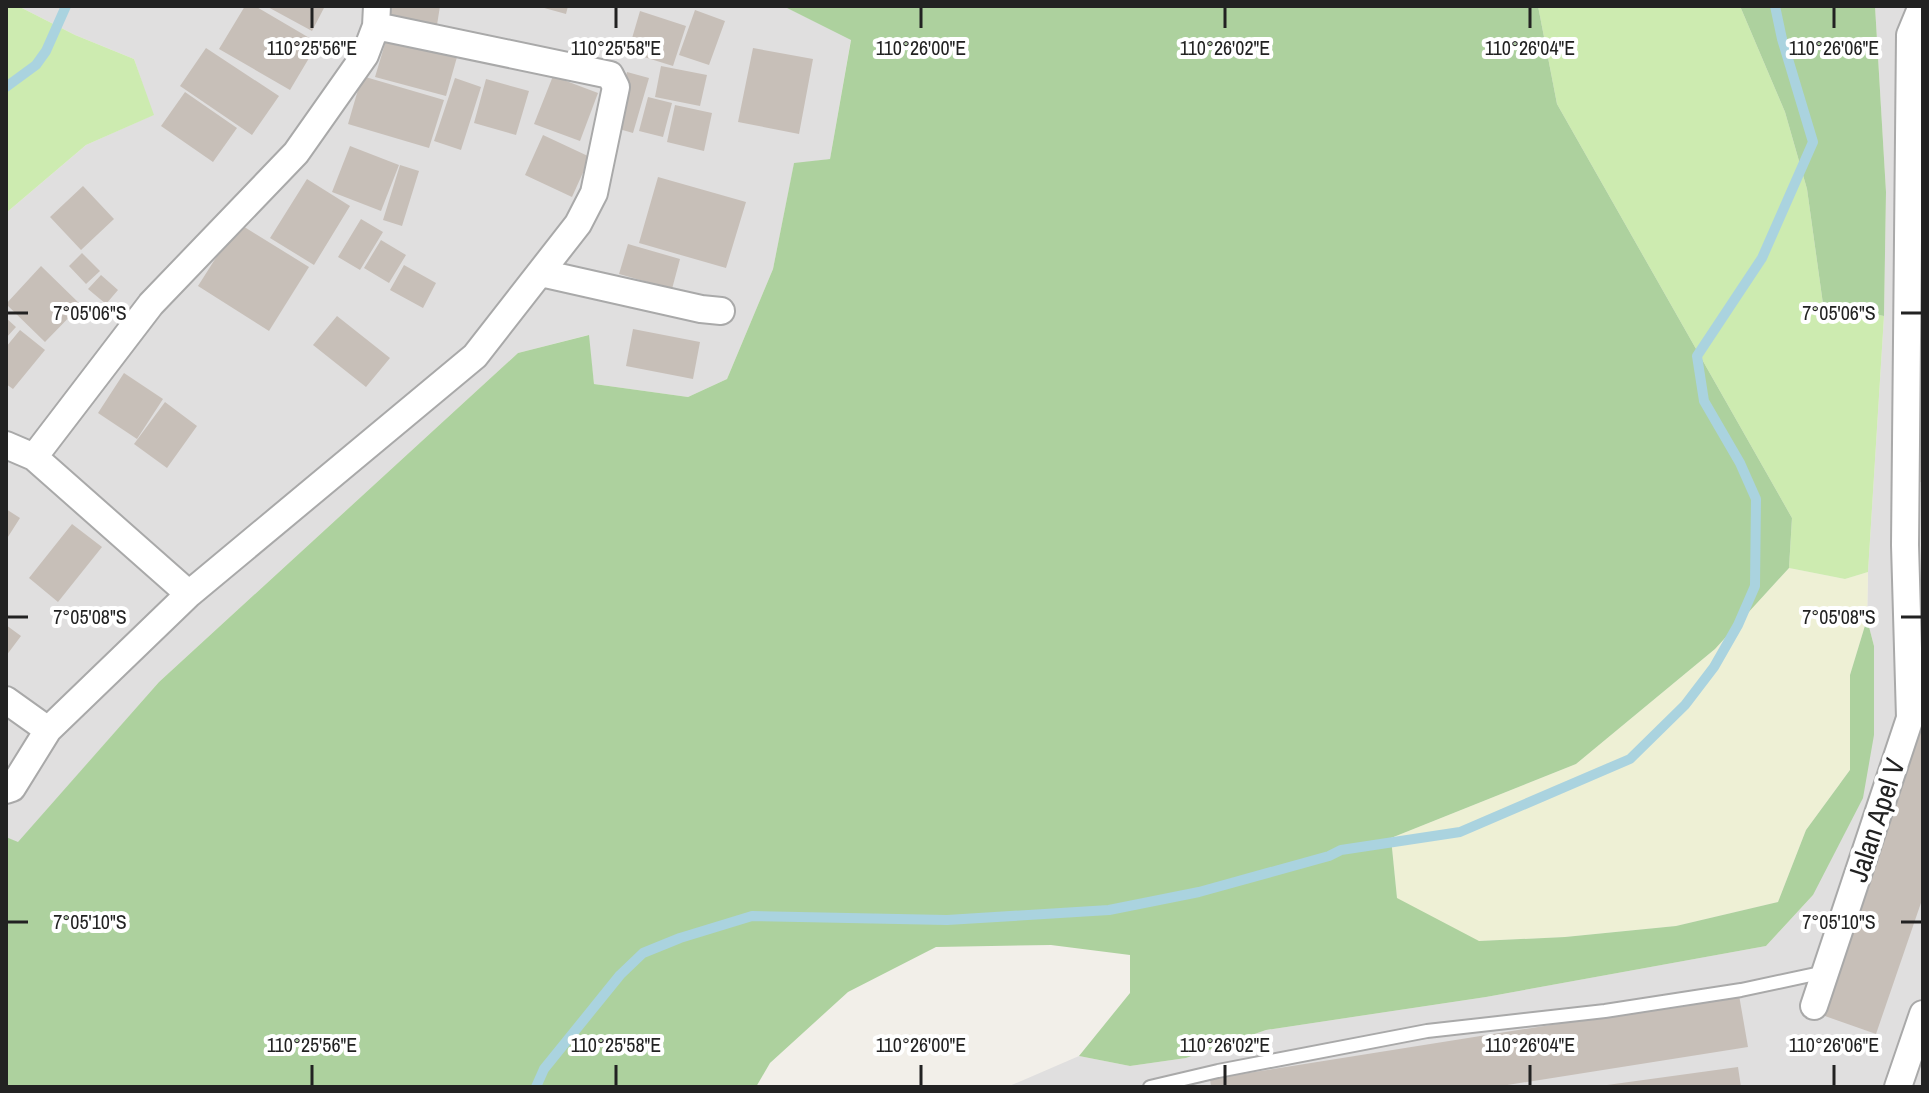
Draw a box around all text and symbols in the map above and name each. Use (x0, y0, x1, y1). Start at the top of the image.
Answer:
text: 110°25'56"E (267, 34, 357, 61)
text: 110°25'58"E (571, 34, 661, 61)
text: 110°26'00"E (876, 34, 966, 61)
text: 110°26'02"E (1180, 34, 1270, 61)
text: 110°26'04"E (1485, 34, 1575, 61)
text: 110°26'06"E (1789, 34, 1879, 61)
text: 7°05'06"S (53, 299, 127, 326)
text: 7°05'06"S (1802, 299, 1876, 326)
text: 7°05'08"S (53, 603, 127, 630)
text: 7°05'08"S (1802, 603, 1876, 630)
street label: Jalan Apel V (1838, 753, 1914, 887)
text: 7°05'10"S (53, 908, 127, 935)
text: 7°05'10"S (1802, 908, 1876, 935)
text: 110°25'56"E (267, 1031, 357, 1058)
text: 110°25'58"E (571, 1031, 661, 1058)
text: 110°26'00"E (876, 1031, 966, 1058)
text: 110°26'02"E (1180, 1031, 1270, 1058)
text: 110°26'04"E (1485, 1031, 1575, 1058)
text: 110°26'06"E (1789, 1031, 1879, 1058)

